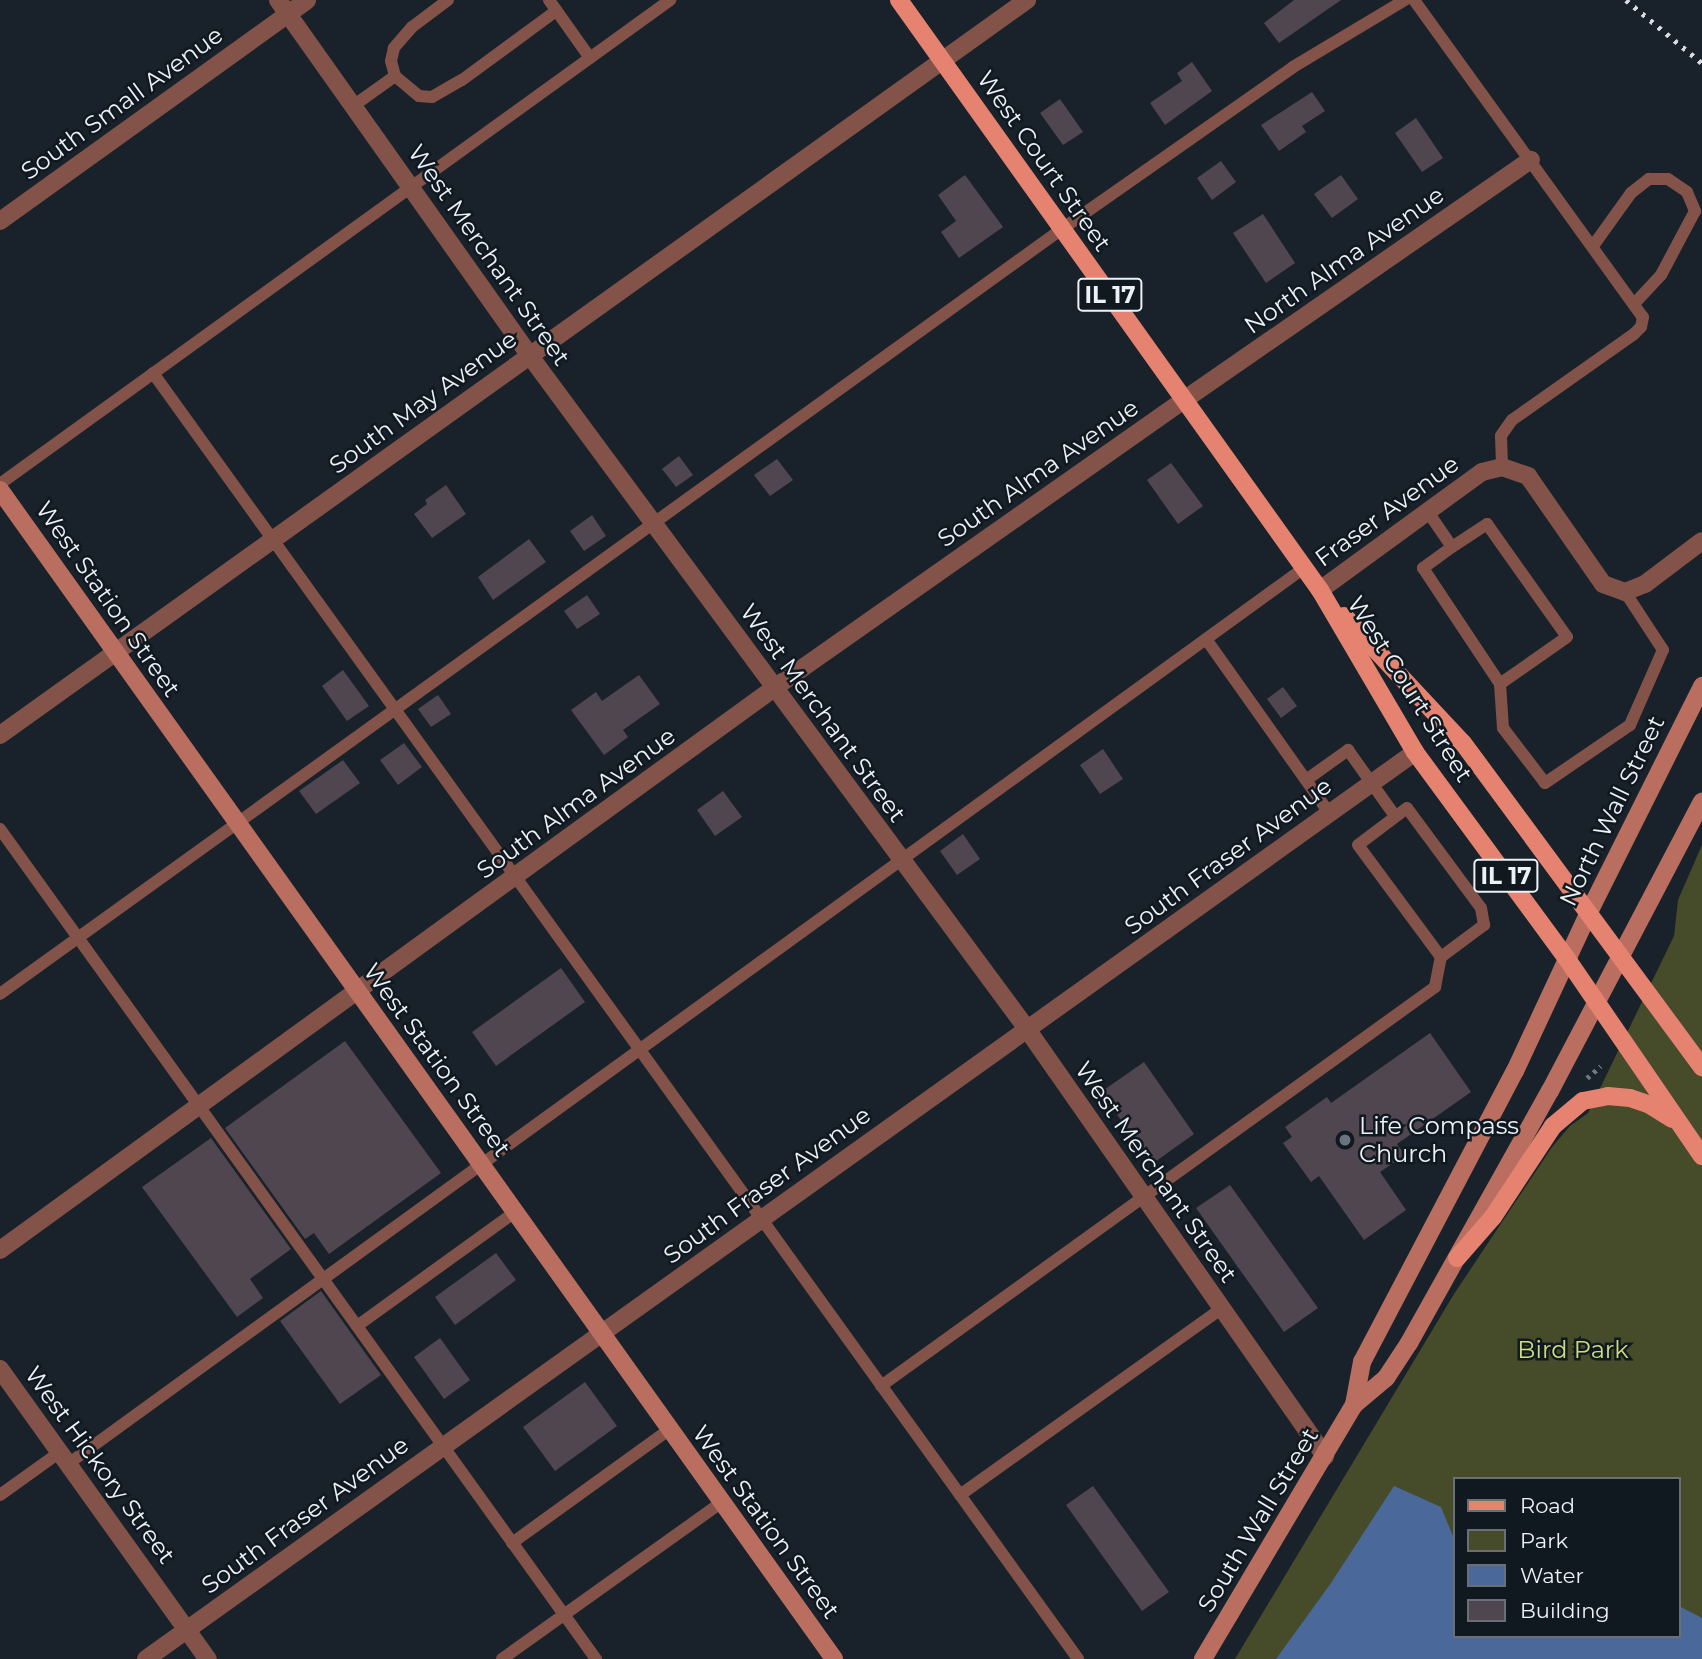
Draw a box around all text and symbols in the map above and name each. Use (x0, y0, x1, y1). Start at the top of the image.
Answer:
street label: South Small Avenue (16, 20, 228, 186)
street label: West Court Street (971, 65, 1117, 257)
street label: West Merchant Street (402, 139, 576, 371)
street label: North Alma Avenue (1239, 180, 1449, 340)
road number: IL 17 (1077, 276, 1143, 314)
street label: South May Avenue (324, 324, 522, 480)
street label: South Alma Avenue (932, 393, 1144, 553)
street label: Fraser Avenue (1310, 449, 1464, 573)
street label: West Station Street (30, 496, 186, 702)
street label: West Court Street (1341, 591, 1479, 787)
street label: West Merchant Street (734, 598, 912, 828)
street label: North Wall Street (1553, 711, 1671, 911)
street label: South Alma Avenue (471, 721, 681, 885)
street label: South Fraser Avenue (1119, 771, 1337, 941)
road number: IL 17 (1473, 856, 1539, 896)
street label: West Station Street (357, 958, 517, 1162)
street label: West Merchant Street (1069, 1056, 1243, 1288)
street label: South Fraser Avenue (658, 1100, 876, 1270)
place label: Life Compass Church (1359, 1112, 1519, 1168)
marker: Life Compass Church (1337, 1132, 1353, 1148)
park label: Bird Park (1517, 1336, 1629, 1364)
street label: West Hickory Street (19, 1361, 181, 1569)
street label: West Station Street (686, 1420, 846, 1624)
street label: South Wall Street (1192, 1423, 1324, 1617)
street label: South Fraser Avenue (196, 1430, 414, 1600)
legend (1454, 1477, 1681, 1638)
text: Road (1520, 1493, 1575, 1518)
text: Park (1520, 1528, 1568, 1553)
text: Water (1520, 1563, 1584, 1588)
text: Building (1520, 1598, 1610, 1623)

